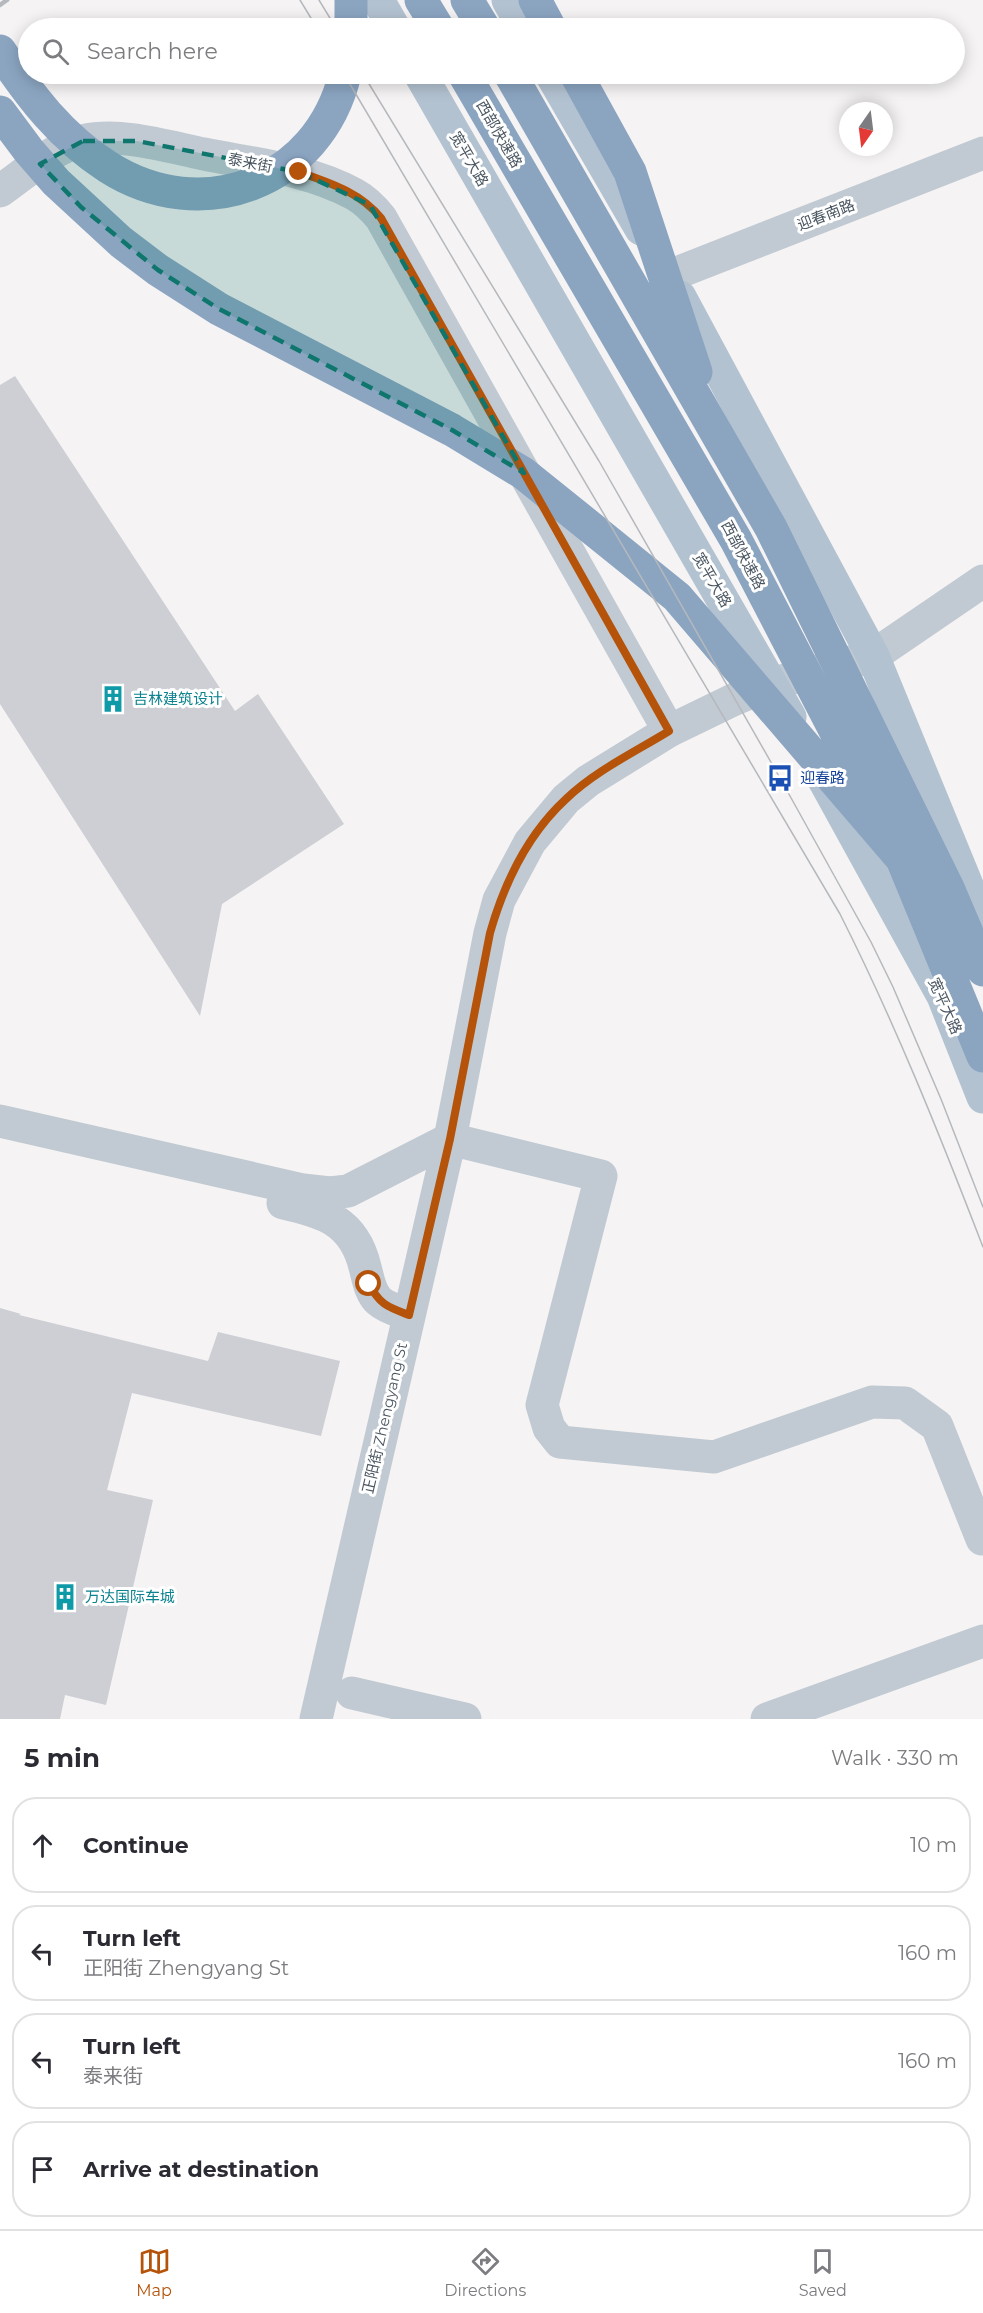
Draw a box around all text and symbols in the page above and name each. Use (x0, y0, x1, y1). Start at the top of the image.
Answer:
search box (18, 18, 965, 84)
icon: search (39, 35, 72, 68)
text: Search here (87, 38, 218, 65)
street label: 西部快速路 (472, 97, 526, 171)
north arrow (839, 102, 893, 156)
street label: 宽平大路 (446, 128, 493, 189)
street label: 泰来街 (226, 149, 274, 176)
route end (285, 158, 311, 184)
street label: 迎春南路 (794, 195, 857, 234)
street label: 西部快速路 (717, 517, 769, 592)
street label: 宽平大路 (689, 549, 736, 610)
building icon: 吉林建筑设计 (98, 684, 128, 714)
place label: 吉林建筑设计 (133, 689, 223, 708)
bus stop icon: 迎春路 (765, 763, 795, 793)
place label: 迎春路 (800, 768, 845, 787)
street label: 宽平大路 (925, 975, 966, 1037)
route start (355, 1270, 381, 1296)
street label: 正阳街 Zhengyang St (358, 1340, 411, 1495)
building icon: 万达国际车城 (50, 1582, 80, 1612)
place label: 万达国际车城 (85, 1587, 175, 1606)
text: 5 min (24, 1742, 100, 1774)
text: Walk · 330 m (831, 1746, 959, 1770)
icon: ahead (26, 1829, 59, 1862)
text: Continue (83, 1832, 189, 1859)
text: 10 m (910, 1833, 957, 1857)
text: Turn left (83, 1925, 181, 1952)
icon: left (26, 1937, 59, 1970)
text: 160 m (898, 1941, 957, 1965)
text: 正阳街 Zhengyang St (83, 1956, 289, 1980)
text: Turn left (83, 2033, 181, 2060)
icon: left (26, 2045, 59, 2078)
text: 160 m (898, 2049, 957, 2073)
text: 泰来街 (83, 2064, 143, 2088)
icon: arrive (26, 2153, 59, 2186)
text: Arrive at destination (83, 2156, 319, 2183)
tab: Map (136, 2245, 172, 2300)
tab: Directions (444, 2245, 526, 2300)
tab: Saved (799, 2245, 847, 2300)

